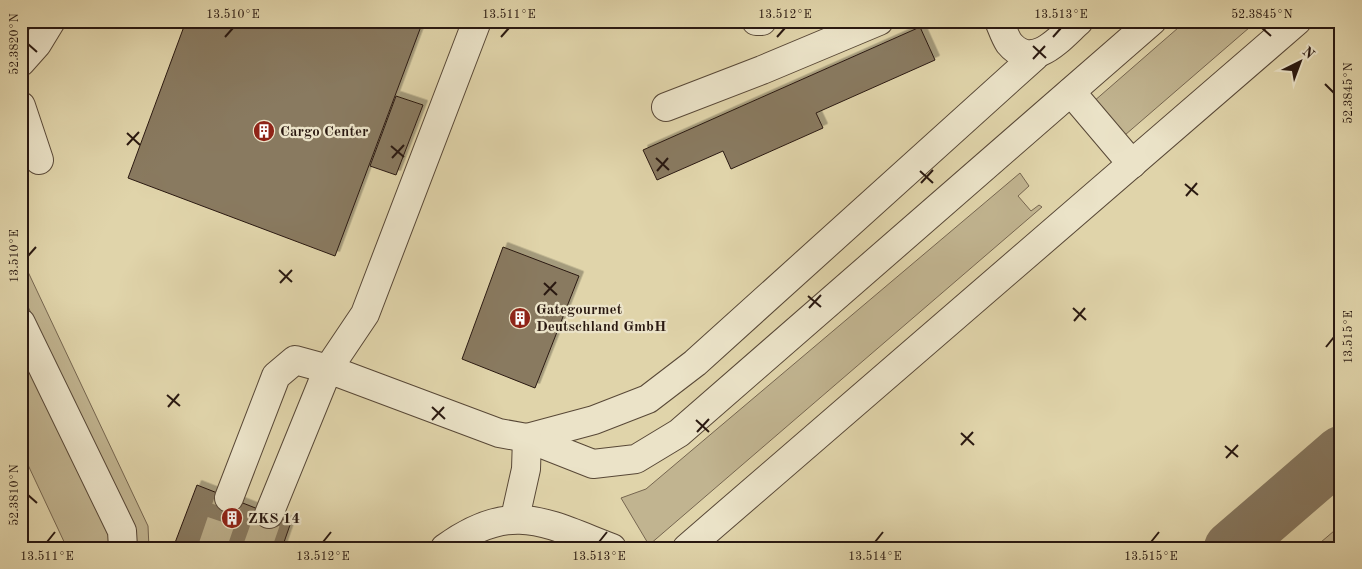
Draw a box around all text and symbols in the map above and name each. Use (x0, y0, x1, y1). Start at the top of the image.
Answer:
text: 13.510°E (206, 8, 260, 21)
text: 13.511°E (482, 8, 536, 21)
text: 13.512°E (758, 8, 812, 21)
text: 13.513°E (1034, 8, 1088, 21)
text: 52.3845°N (1231, 8, 1293, 21)
text: 52.3820°N (8, 13, 21, 75)
north arrow (1274, 38, 1324, 88)
text: N (1299, 44, 1317, 62)
text: 52.3845°N (1342, 62, 1355, 124)
building icon: Cargo Center (252, 119, 276, 143)
place label: Cargo Center (280, 125, 369, 140)
text: 13.510°E (8, 229, 21, 283)
place label: Gategourmet Deutschland GmbH (536, 303, 666, 335)
building icon: Gategourmet Deutschland GmbH (508, 306, 532, 330)
text: 13.515°E (1342, 310, 1355, 364)
text: 52.3810°N (8, 464, 21, 526)
building icon: ZKS 14 (220, 506, 244, 530)
place label: ZKS 14 (248, 512, 300, 527)
text: 13.511°E (20, 550, 74, 563)
text: 13.512°E (296, 550, 350, 563)
text: 13.513°E (572, 550, 626, 563)
text: 13.514°E (848, 550, 902, 563)
text: 13.515°E (1124, 550, 1178, 563)

